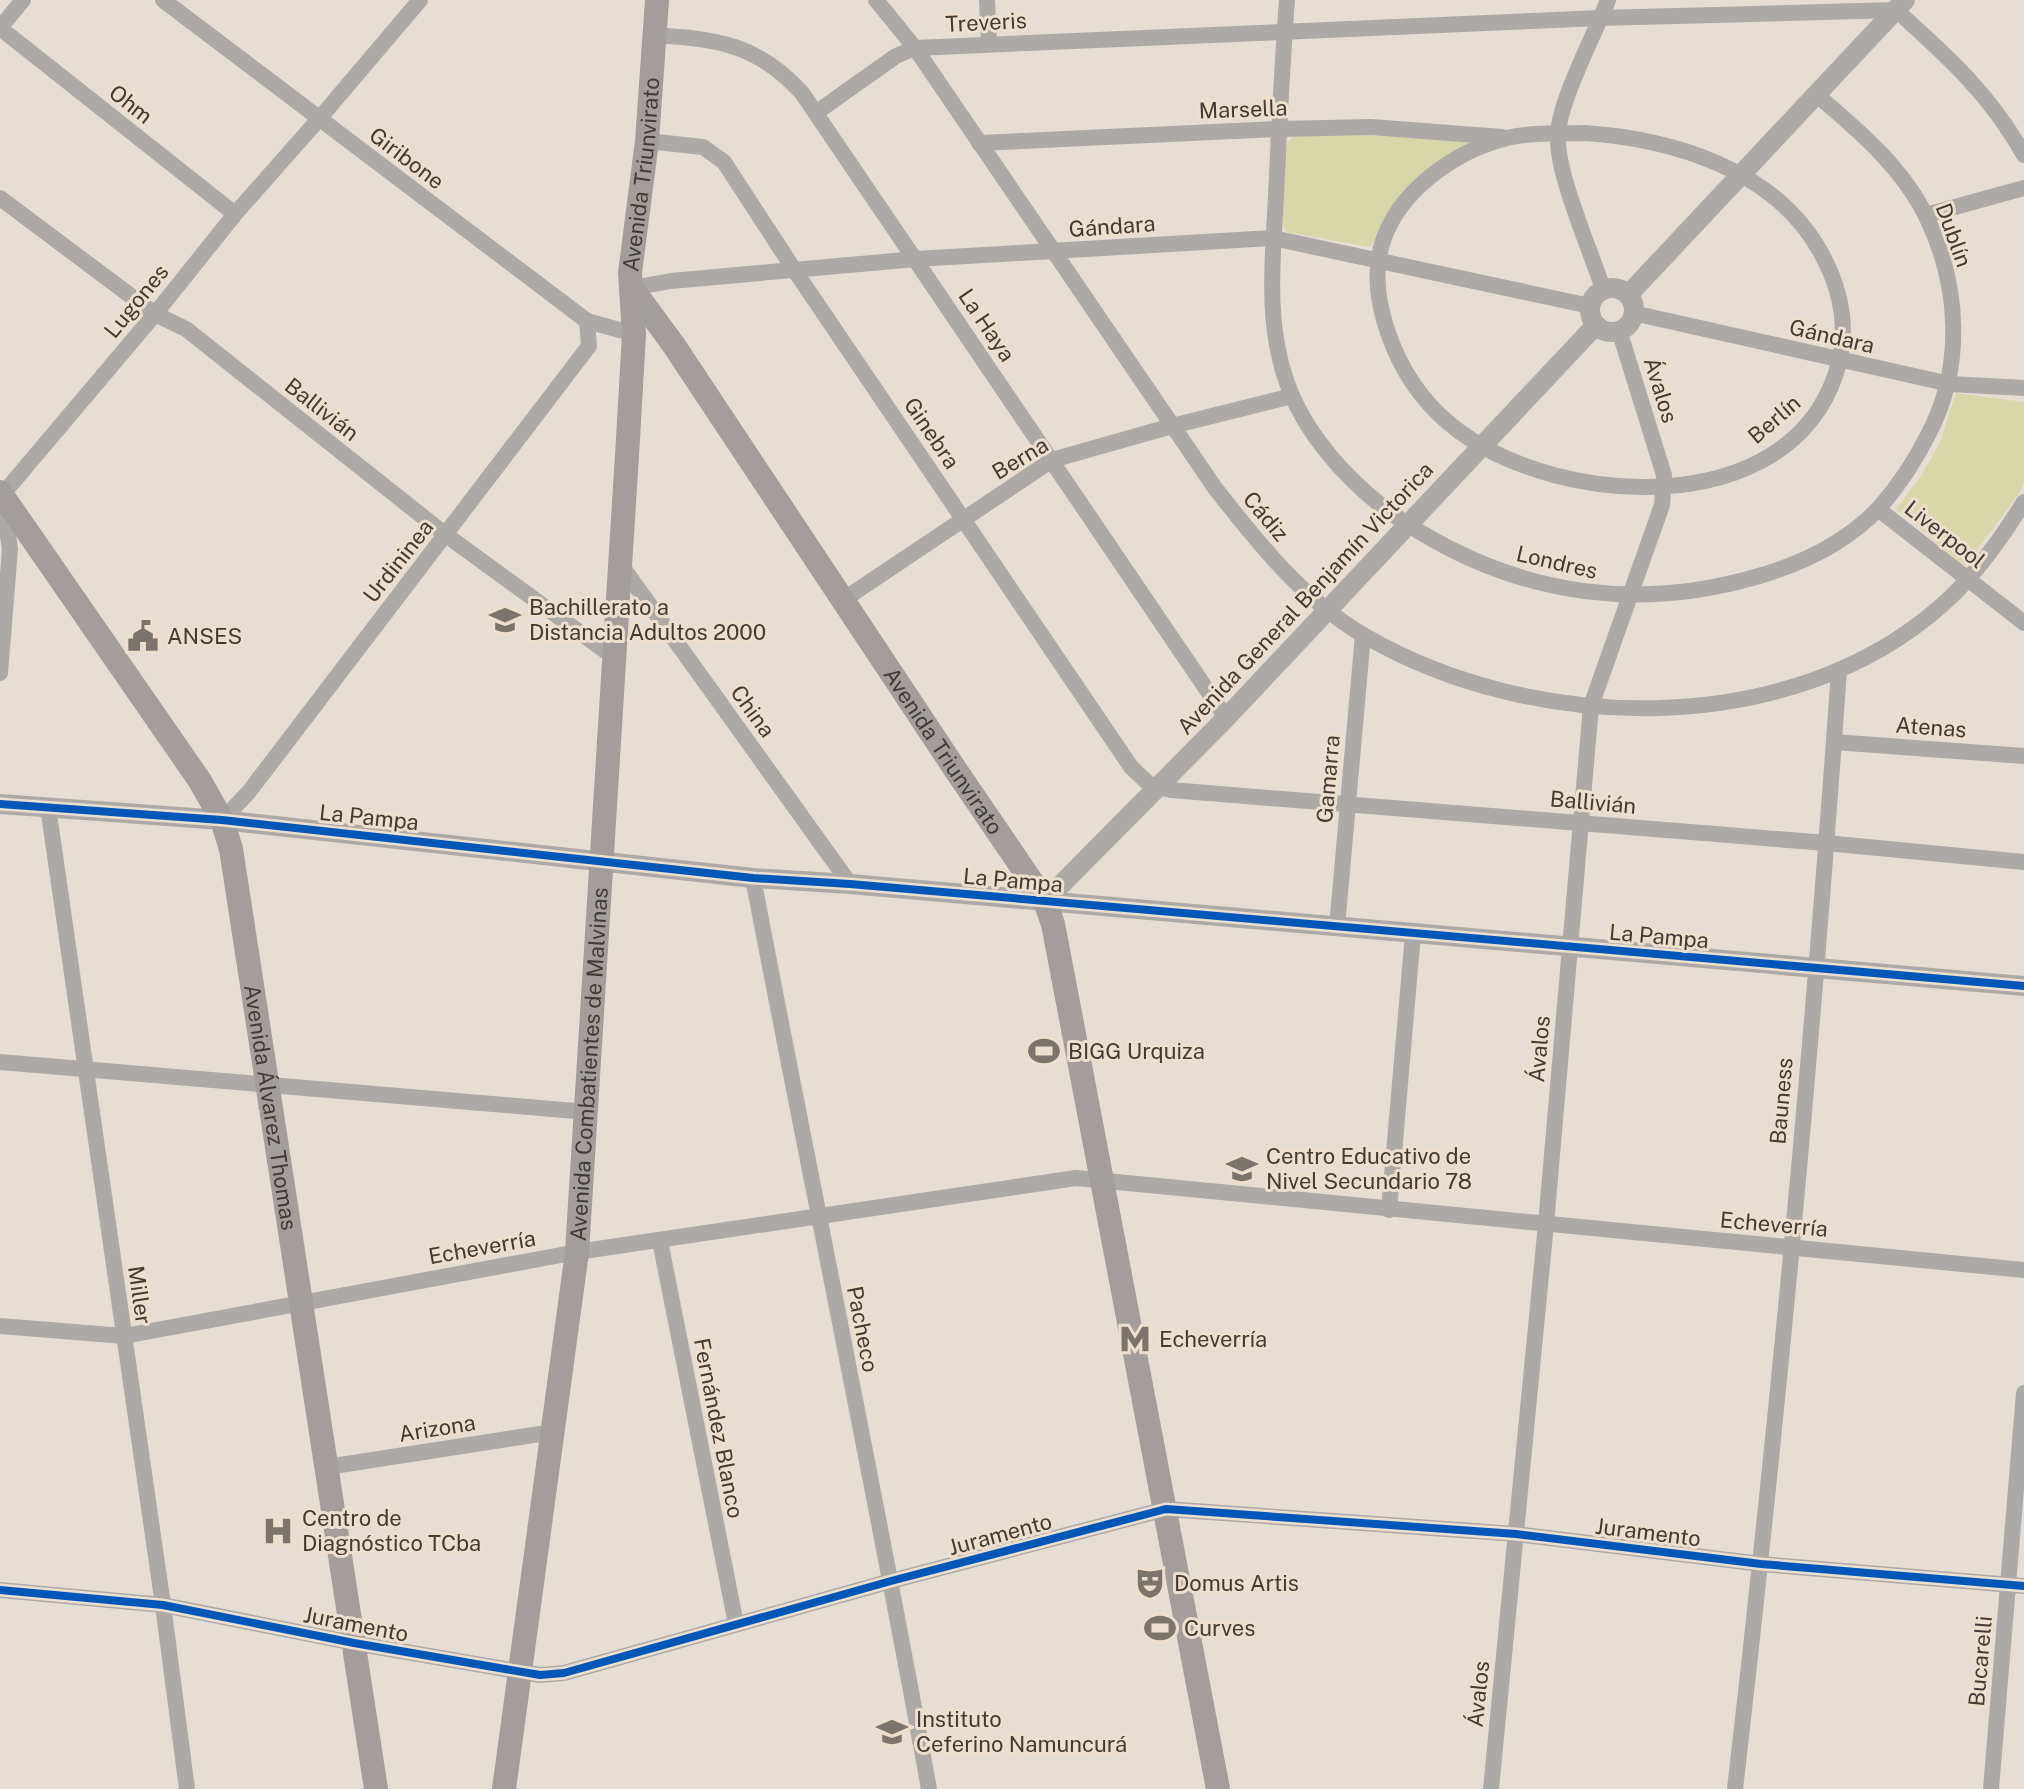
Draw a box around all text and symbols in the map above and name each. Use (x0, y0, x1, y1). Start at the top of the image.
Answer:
street label: Treveris (945, 7, 1027, 37)
street label: Avenida Triunvirato (617, 76, 664, 273)
street label: Ohm (104, 79, 158, 129)
street label: Marsella (1198, 94, 1288, 124)
street label: Giribone (365, 122, 449, 194)
street label: Dublín (1930, 200, 1978, 270)
street label: Gándara (1068, 210, 1156, 242)
street label: Lugones (98, 259, 174, 343)
street label: La Haya (953, 284, 1021, 366)
street label: Gándara (1787, 314, 1877, 358)
street label: Ávalos (1639, 354, 1683, 426)
street label: Ballivián (280, 372, 364, 446)
street label: Berlín (1743, 389, 1805, 449)
street label: Ginebra (899, 392, 965, 474)
street label: Berna (987, 431, 1053, 485)
street label: Avenida General Benjamín Victorica (1172, 456, 1438, 740)
street label: Cádiz (1238, 486, 1294, 546)
street label: Liverpool (1900, 495, 1990, 573)
street label: Urdininea (358, 514, 438, 608)
street label: Londres (1514, 540, 1600, 584)
place label: Bachillerato a Distancia Adultos 2000 (529, 594, 766, 645)
school or university icon: Bachillerato a Distancia Adultos 2000 (488, 603, 522, 637)
public building icon: ANSES (126, 619, 160, 653)
place label: ANSES (167, 623, 242, 649)
street label: Avenida Triunvirato (878, 663, 1009, 839)
street label: China (725, 680, 781, 742)
street label: Atenas (1895, 712, 1967, 742)
street label: Gamarra (1311, 734, 1345, 824)
street label: Ballivián (1549, 785, 1637, 819)
street label: La Pampa (318, 799, 420, 835)
street label: La Pampa (962, 863, 1064, 897)
street label: Avenida Combatientes de Malvinas (565, 887, 613, 1242)
street label: La Pampa (1608, 919, 1710, 953)
street label: Avenida Álvarez Thomas (239, 983, 303, 1232)
street label: Ávalos (1523, 1015, 1555, 1083)
sports icon: BIGG Urquiza (1027, 1034, 1061, 1068)
place label: BIGG Urquiza (1068, 1038, 1205, 1064)
street label: Bauness (1764, 1056, 1798, 1146)
place label: Centro Educativo de Nivel Secundario 78 (1266, 1143, 1472, 1194)
school or university icon: Centro Educativo de Nivel Secundario 78 (1225, 1152, 1259, 1186)
street label: Echeverría (1719, 1206, 1829, 1242)
street label: Echeverría (426, 1225, 538, 1269)
street label: Miller (123, 1264, 157, 1326)
street label: Pacheco (842, 1284, 884, 1374)
metro station icon: Echeverría (1118, 1322, 1152, 1356)
place label: Echeverría (1159, 1326, 1267, 1352)
street label: Fernández Blanco (689, 1336, 749, 1520)
street label: Arizona (397, 1409, 477, 1447)
place label: Centro de Diagnóstico TCba (302, 1505, 481, 1556)
street label: Juramento (945, 1508, 1055, 1560)
street label: Juramento (1594, 1513, 1702, 1551)
hospital icon: Centro de Diagnóstico TCba (261, 1514, 295, 1548)
theatre icon: Domus Artis (1133, 1566, 1167, 1600)
place label: Domus Artis (1174, 1570, 1299, 1596)
street label: Juramento (301, 1601, 411, 1647)
sports icon: Curves (1143, 1611, 1177, 1645)
place label: Curves (1184, 1615, 1255, 1641)
street label: Bucarelli (1963, 1615, 1997, 1707)
street label: Ávalos (1462, 1659, 1494, 1729)
place label: Instituto Ceferino Namuncurá (916, 1706, 1127, 1757)
school or university icon: Instituto Ceferino Namuncurá (875, 1715, 909, 1749)

